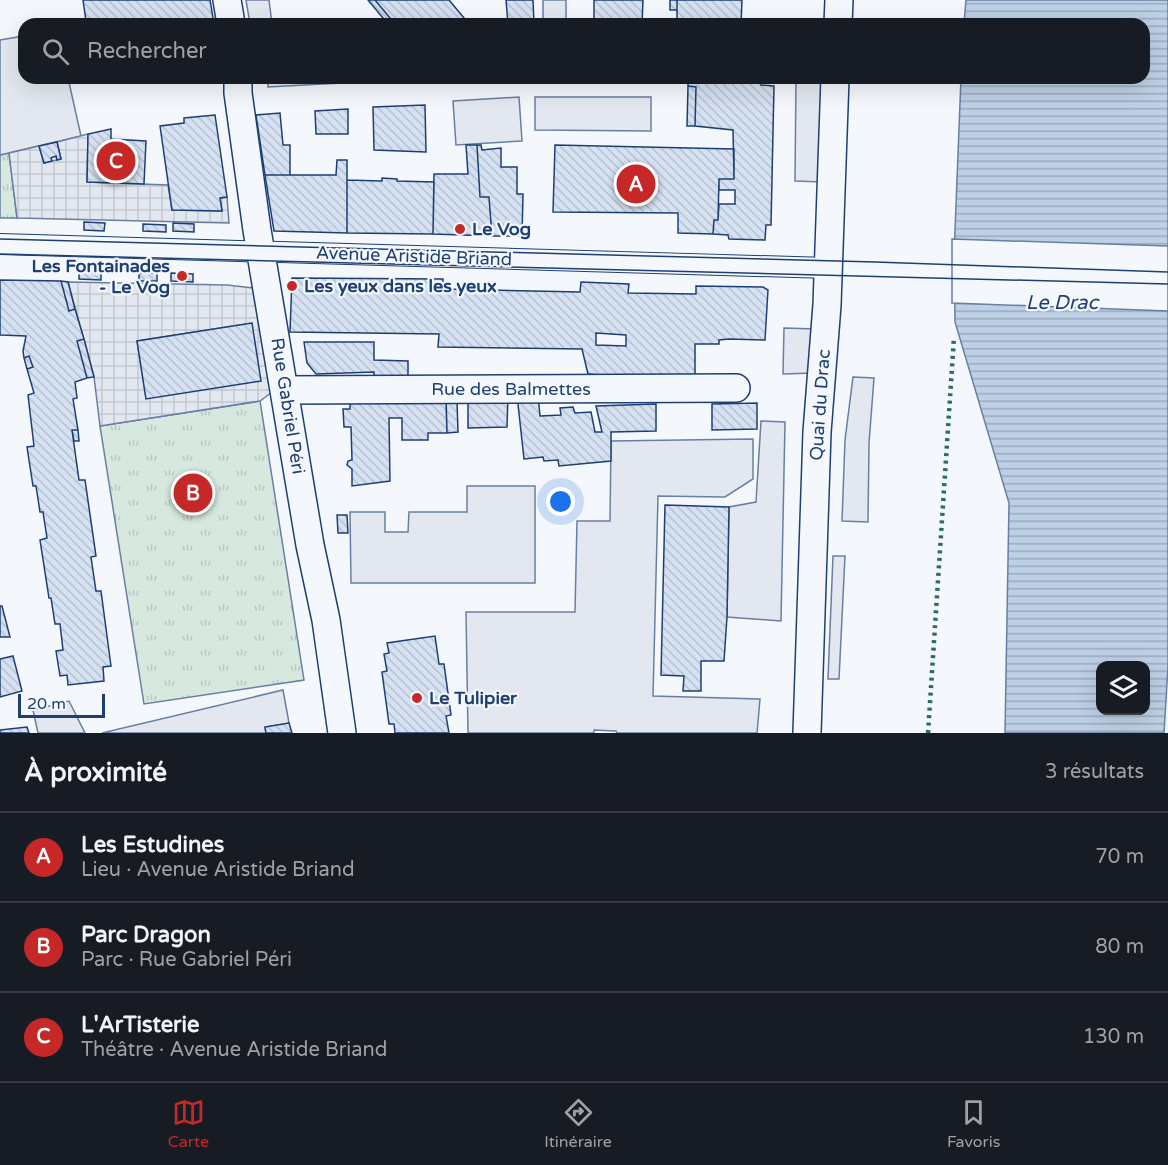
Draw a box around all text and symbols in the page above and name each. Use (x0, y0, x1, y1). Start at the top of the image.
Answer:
search box (18, 18, 1150, 84)
icon: search (39, 35, 72, 68)
text: Rechercher (87, 38, 207, 64)
pin: C (96, 138, 136, 184)
pin: A (616, 162, 656, 207)
place label: Le Vog (472, 218, 531, 240)
marker: Le Vog (453, 222, 467, 236)
street label: Avenue Aristide Briand (316, 242, 512, 270)
place label: Les Fontainades - Le Vog (31, 255, 170, 298)
marker: Les Fontainades - Le Vog (175, 269, 189, 283)
place label: Les yeux dans les yeux (304, 275, 497, 297)
marker: Les yeux dans les yeux (285, 279, 299, 293)
water label: Le Drac (1026, 291, 1101, 315)
street label: Rue Gabriel Péri (266, 336, 310, 476)
street label: Quai du Drac (805, 349, 835, 461)
street label: Rue des Balmettes (431, 378, 591, 400)
pin: B (174, 470, 212, 516)
your location (546, 487, 575, 516)
map controls (1096, 661, 1150, 715)
button: layers (1096, 661, 1150, 715)
place label: Le Tulipier (429, 687, 518, 709)
scale bar (18, 691, 105, 718)
marker: Le Tulipier (410, 691, 424, 705)
text: 20 m (27, 694, 66, 714)
text: À proximité (24, 757, 167, 788)
text: 3 résultats (1045, 760, 1144, 784)
text: Les Estudines (81, 832, 224, 858)
text: A (36, 845, 51, 869)
text: 70 m (1095, 845, 1144, 869)
text: Lieu · Avenue Aristide Briand (81, 858, 355, 882)
text: Parc Dragon (81, 922, 211, 948)
text: B (37, 935, 50, 959)
text: 80 m (1095, 935, 1144, 959)
text: Parc · Rue Gabriel Péri (81, 948, 292, 972)
text: L'ArTisterie (81, 1012, 199, 1038)
text: C (37, 1025, 50, 1049)
text: 130 m (1083, 1025, 1144, 1049)
text: Théâtre · Avenue Aristide Briand (81, 1038, 387, 1062)
tab: Carte (168, 1096, 209, 1152)
tab: Itinéraire (544, 1096, 612, 1152)
tab: Favoris (947, 1096, 1000, 1152)

